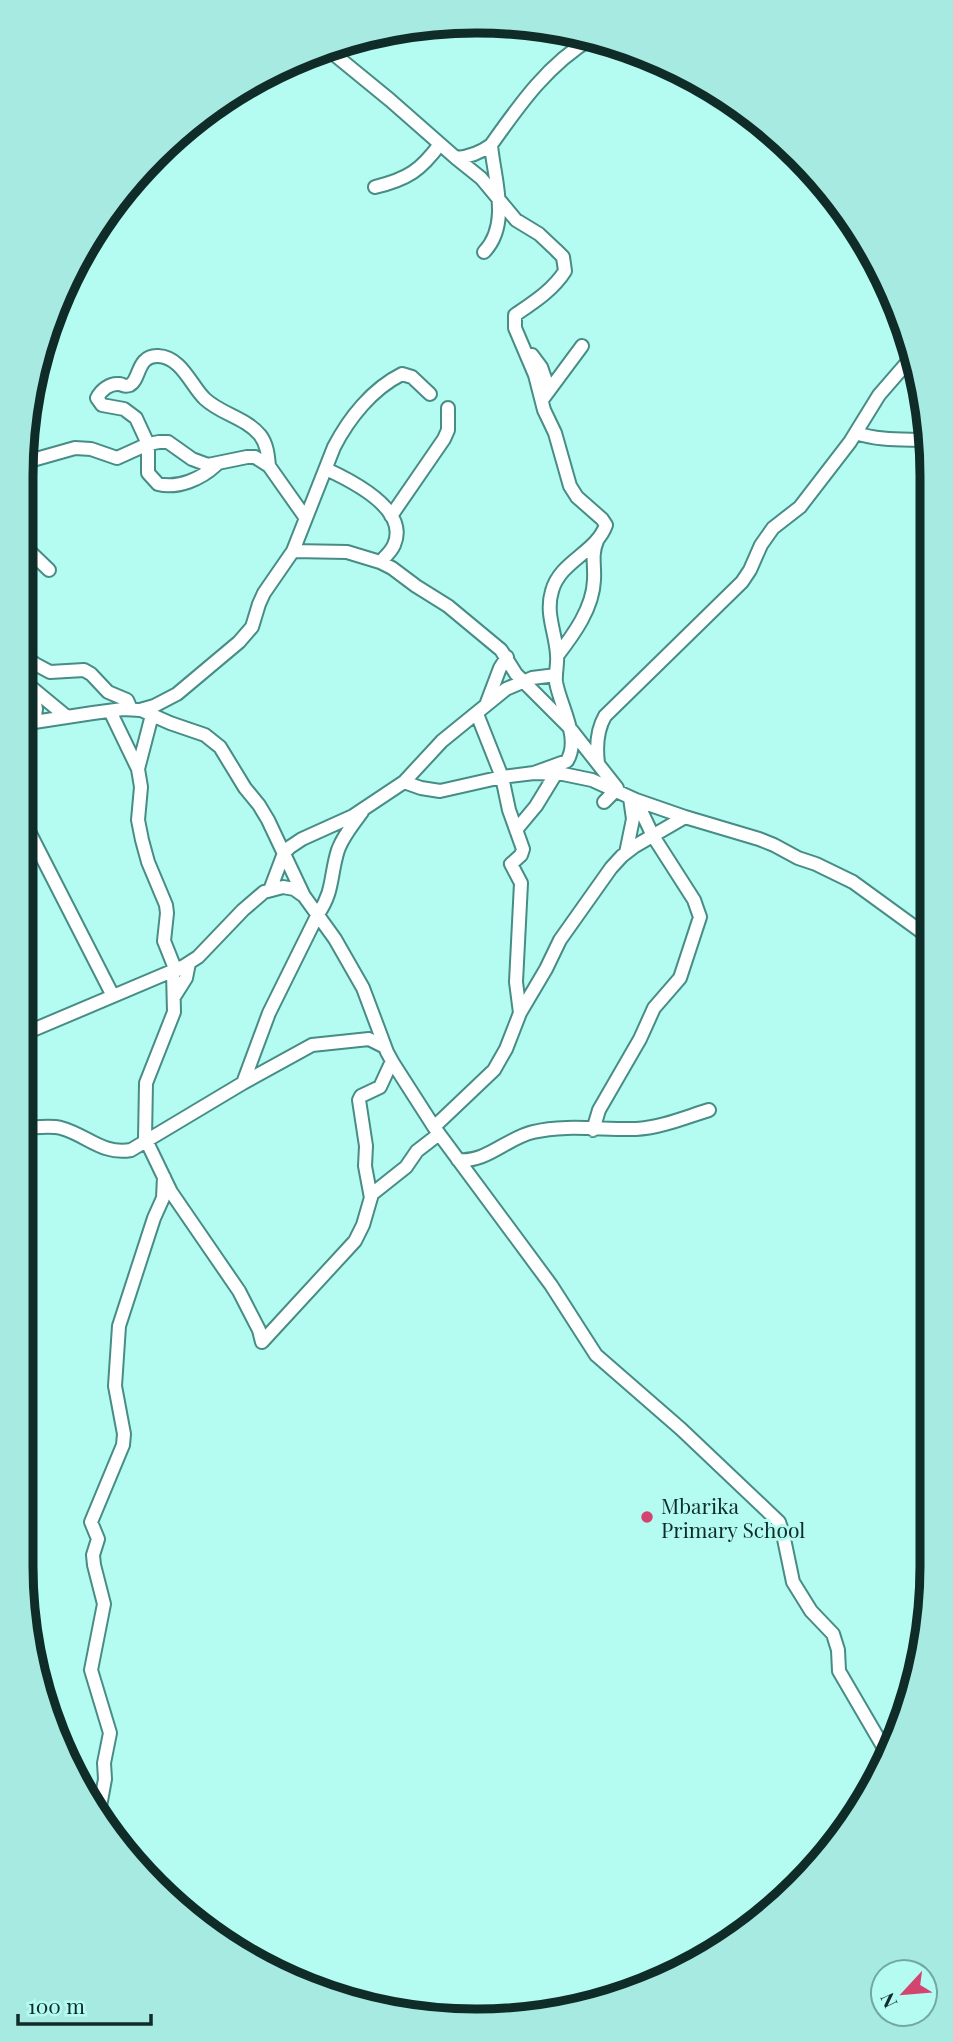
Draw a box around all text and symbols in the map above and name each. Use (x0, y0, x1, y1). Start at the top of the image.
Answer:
place label: Mbarika Primary School (661, 1491, 805, 1543)
marker: Mbarika Primary School (639, 1509, 655, 1525)
north arrow (869, 1958, 939, 2028)
scale bar (18, 1982, 150, 2026)
text: N (873, 1989, 903, 2013)
text: 100 m (28, 1991, 85, 2019)

